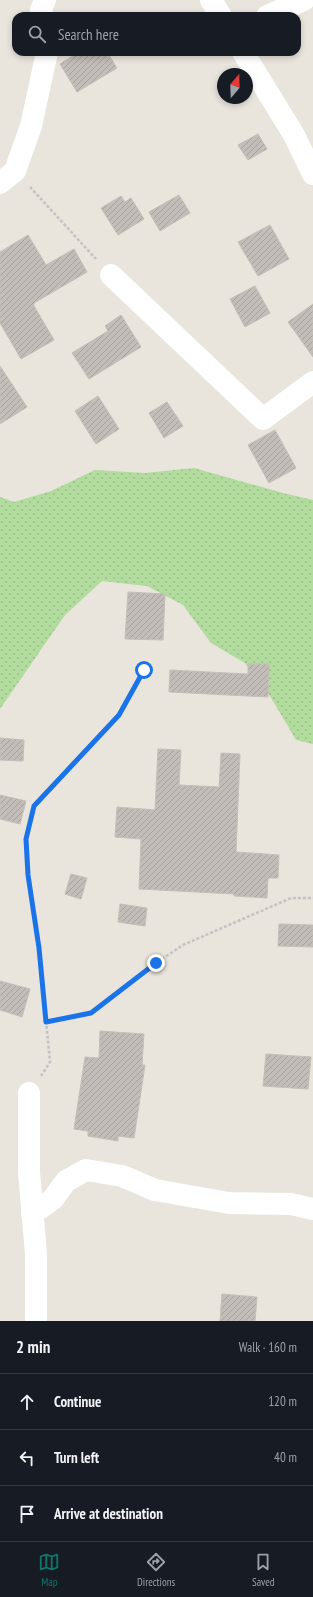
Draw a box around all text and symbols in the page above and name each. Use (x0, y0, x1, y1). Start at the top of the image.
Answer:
search box (12, 12, 301, 56)
icon: search (26, 23, 48, 45)
text: Search here (58, 25, 119, 44)
north arrow (217, 68, 253, 104)
route start (135, 661, 153, 679)
route end (147, 954, 165, 972)
text: 2 min (16, 1336, 50, 1358)
text: Walk · 160 m (239, 1339, 297, 1356)
icon: ahead (16, 1391, 38, 1413)
text: Continue (54, 1392, 101, 1411)
text: 120 m (268, 1393, 297, 1410)
icon: left (16, 1447, 38, 1469)
text: Turn left (54, 1448, 99, 1467)
text: 40 m (274, 1449, 297, 1466)
icon: arrive (16, 1503, 38, 1525)
text: Arrive at destination (54, 1504, 163, 1523)
tab: Map (38, 1551, 60, 1589)
tab: Directions (137, 1551, 175, 1589)
tab: Saved (252, 1551, 275, 1589)

